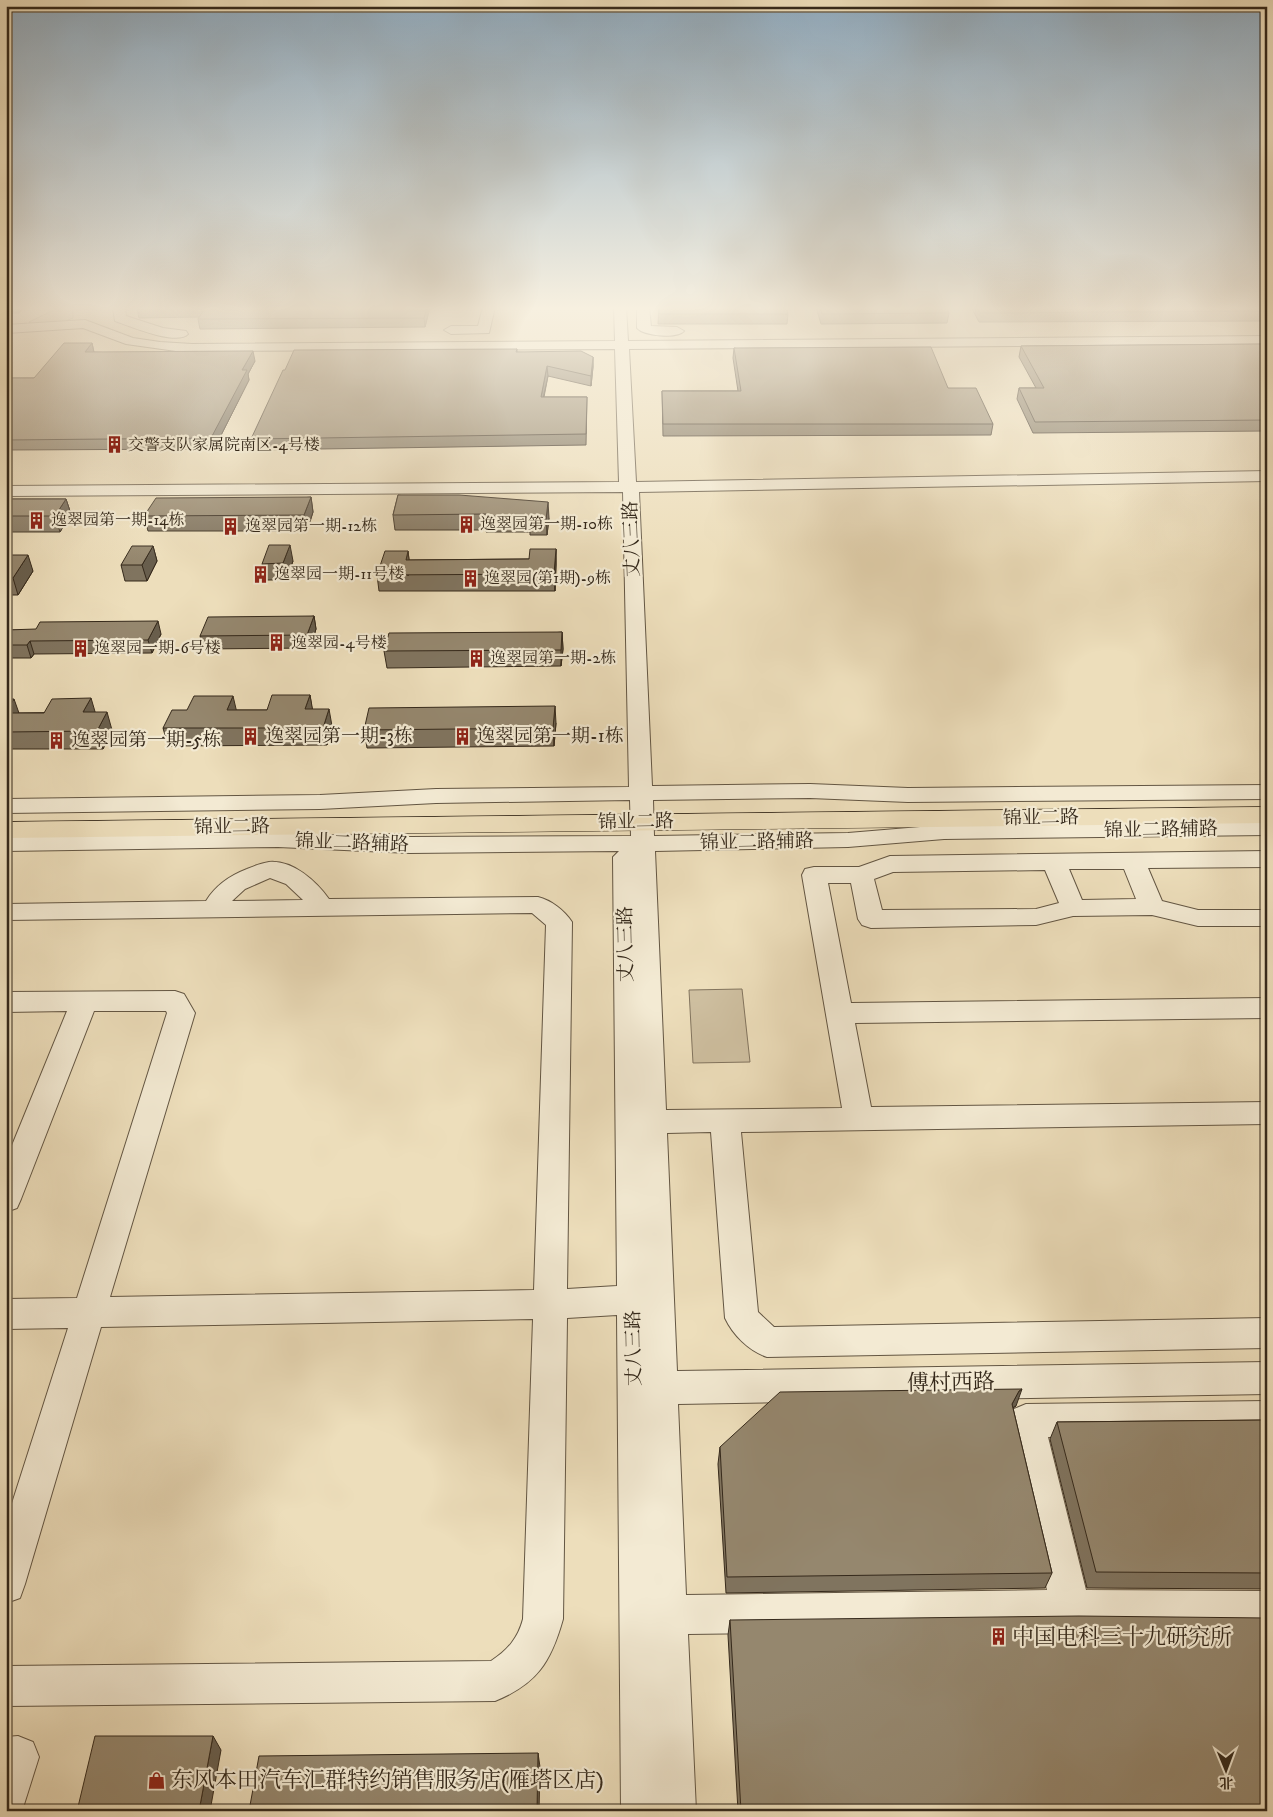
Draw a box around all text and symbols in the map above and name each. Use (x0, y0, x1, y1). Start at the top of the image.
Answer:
building icon: 交警支队家属院南区-4号楼 (104, 435, 124, 455)
place label: 交警支队家属院南区-4号楼 (128, 435, 320, 455)
street label: 丈八三路 (619, 501, 645, 577)
building icon: 逸翠园第一期-14栋 (27, 510, 47, 530)
place label: 逸翠园第一期-14栋 (51, 510, 185, 530)
building icon: 逸翠园第一期-10栋 (456, 514, 476, 534)
place label: 逸翠园第一期-10栋 (480, 514, 613, 534)
building icon: 逸翠园第一期-12栋 (221, 516, 241, 536)
place label: 逸翠园第一期-12栋 (245, 516, 377, 536)
building icon: 逸翠园一期-11号楼 (250, 564, 270, 584)
place label: 逸翠园一期-11号楼 (274, 564, 404, 584)
building icon: 逸翠园(第1期)-9栋 (460, 568, 480, 588)
place label: 逸翠园(第1期)-9栋 (484, 568, 611, 588)
building icon: 逸翠园-4号楼 (267, 633, 287, 653)
place label: 逸翠园-4号楼 (291, 633, 387, 653)
building icon: 逸翠园一期-6号楼 (70, 638, 90, 658)
place label: 逸翠园一期-6号楼 (94, 638, 221, 658)
building icon: 逸翠园第一期-2栋 (466, 648, 486, 668)
place label: 逸翠园第一期-2栋 (490, 648, 616, 668)
place label: 逸翠园第一期-3栋 (265, 725, 413, 748)
place label: 逸翠园第一期-1栋 (476, 725, 624, 748)
building icon: 逸翠园第一期-3栋 (241, 726, 261, 746)
building icon: 逸翠园第一期-1栋 (452, 726, 472, 746)
place label: 逸翠园第一期-5栋 (71, 729, 221, 752)
building icon: 逸翠园第一期-5栋 (47, 730, 67, 750)
street label: 锦业二路 (1003, 806, 1079, 830)
street label: 锦业二路 (598, 810, 674, 834)
street label: 锦业二路 (194, 815, 270, 839)
street label: 锦业二路辅路 (1104, 818, 1218, 842)
street label: 锦业二路辅路 (295, 830, 409, 856)
street label: 锦业二路辅路 (700, 830, 814, 854)
street label: 丈八三路 (614, 906, 638, 982)
street label: 丈八三路 (622, 1310, 646, 1386)
street label: 傅村西路 (907, 1369, 995, 1397)
place label: 中国电科三十九研究所 (1012, 1624, 1232, 1651)
building icon: 中国电科三十九研究所 (988, 1627, 1008, 1647)
north arrow (1200, 1744, 1250, 1794)
place label: 东风本田汽车汇群特约销售服务店(雁塔区店) (171, 1767, 604, 1794)
shop icon: 东风本田汽车汇群特约销售服务店(雁塔区店) (147, 1770, 167, 1790)
text: 北 (1219, 1773, 1233, 1791)

